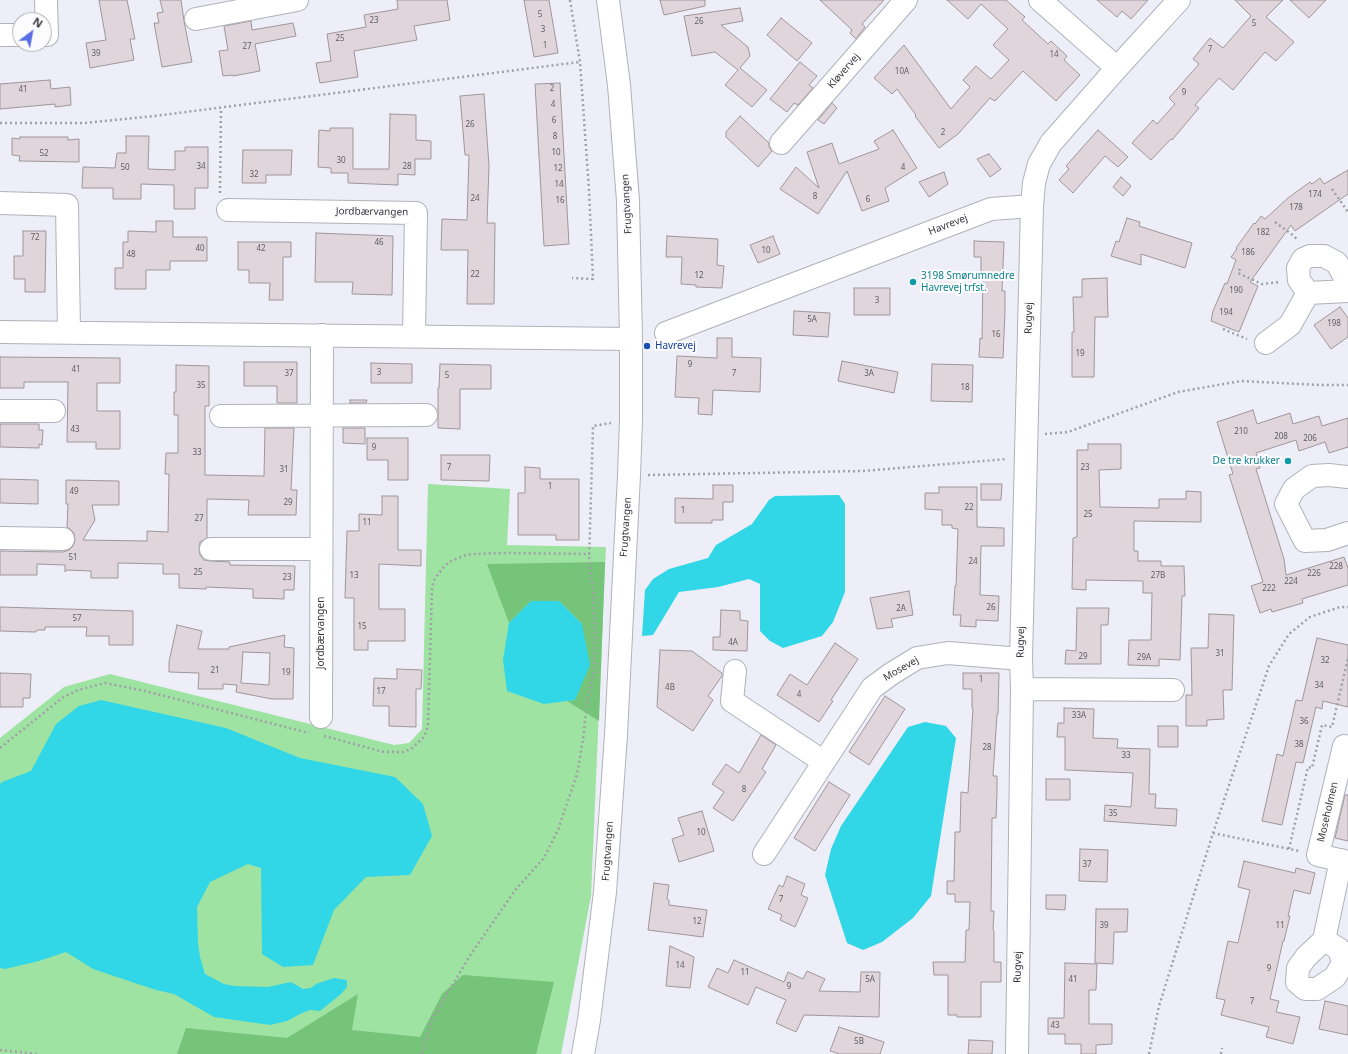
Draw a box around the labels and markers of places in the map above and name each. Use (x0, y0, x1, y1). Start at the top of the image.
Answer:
place label: 3198 Smørumnedre Havrevej trfst. (921, 270, 1015, 294)
marker: 3198 Smørumnedre Havrevej trfst. (908, 277, 918, 287)
place label: Havrevej (655, 340, 696, 352)
marker: Havrevej (642, 341, 652, 351)
place label: De tre krukker (1213, 455, 1280, 467)
marker: De tre krukker (1283, 456, 1293, 466)

